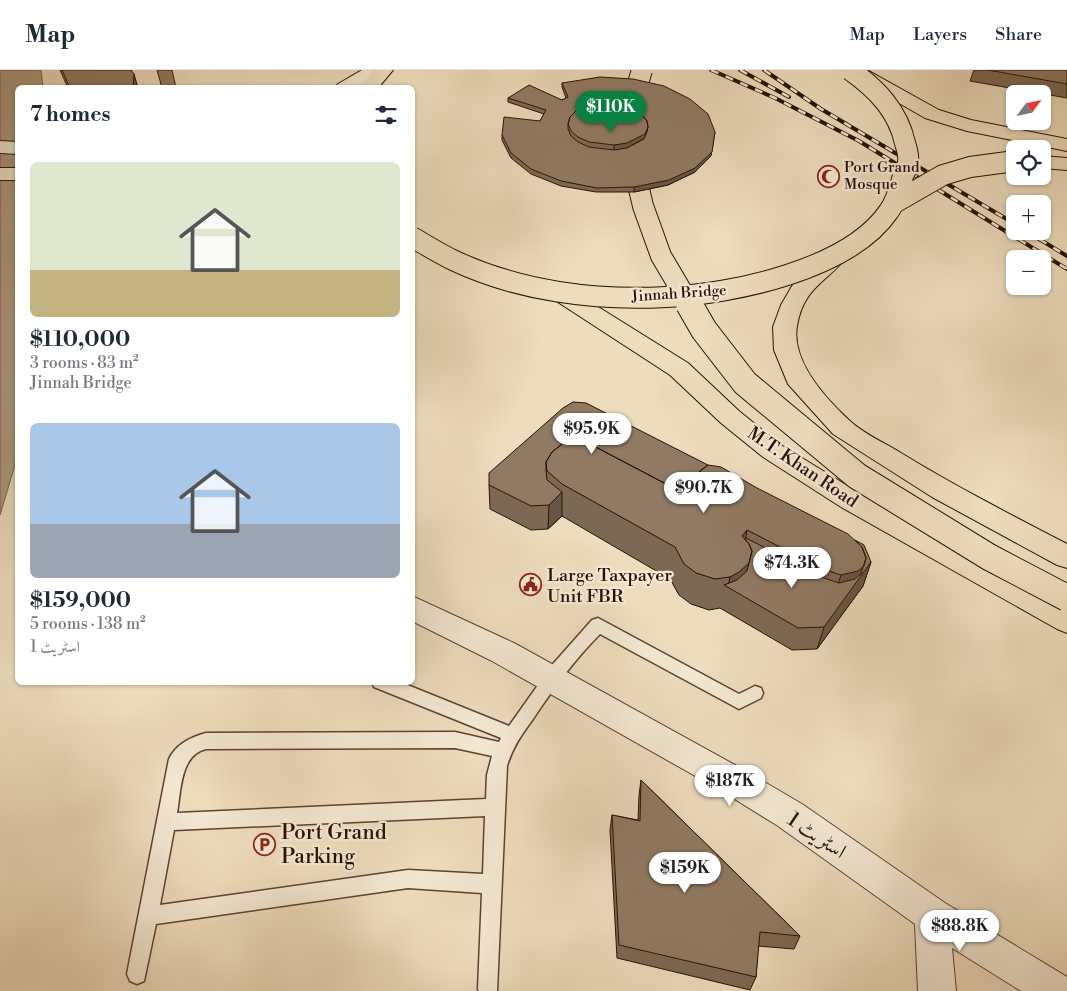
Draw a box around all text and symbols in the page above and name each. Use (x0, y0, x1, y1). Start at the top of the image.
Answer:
text: Map (25, 20, 75, 50)
text: Map (850, 23, 885, 46)
text: Layers (913, 23, 967, 46)
text: Share (995, 23, 1042, 46)
north arrow (1006, 85, 1051, 130)
map controls (1006, 85, 1051, 295)
pin: $110K (576, 90, 646, 133)
text: $110K (586, 97, 636, 117)
icon: filters (372, 101, 400, 129)
text: 7 homes (30, 102, 111, 128)
button: locate (1006, 140, 1051, 185)
place label: Port Grand Mosque (844, 158, 920, 194)
mosque icon: Port Grand Mosque (816, 164, 840, 188)
icon: home (170, 195, 260, 285)
button: + (1006, 195, 1051, 240)
button: − (1006, 250, 1051, 295)
street label: Jinnah Bridge (630, 281, 727, 306)
text: $110,000 (30, 327, 130, 353)
text: 3 rooms · 83 m² (30, 353, 139, 373)
text: Jinnah Bridge (30, 373, 132, 393)
pin: $95.9K (551, 412, 633, 455)
text: $95.9K (564, 419, 620, 439)
street label: M.T. Khan Road (743, 422, 863, 513)
icon: home (170, 456, 260, 546)
pin: $90.7K (663, 472, 745, 514)
text: $90.7K (675, 478, 733, 498)
pin: $74.3K (751, 546, 833, 589)
text: $74.3K (764, 553, 820, 573)
place label: Large Taxpayer Unit FBR (547, 564, 672, 608)
public building icon: Large Taxpayer Unit FBR (519, 573, 543, 597)
text: $159,000 (30, 588, 131, 614)
text: 5 rooms · 138 m² (30, 614, 146, 634)
text: اسٹریٹ 1 (30, 637, 80, 657)
pin: $187K (695, 764, 765, 807)
text: $187K (705, 771, 755, 791)
street label: اسٹریٹ 1 (782, 807, 851, 865)
place label: Port Grand Parking (281, 820, 387, 870)
parking icon: Port Grand Parking (253, 832, 277, 856)
pin: $159K (650, 852, 720, 894)
text: $159K (660, 858, 710, 878)
pin: $88.8K (919, 910, 1001, 952)
text: $88.8K (931, 916, 989, 936)

